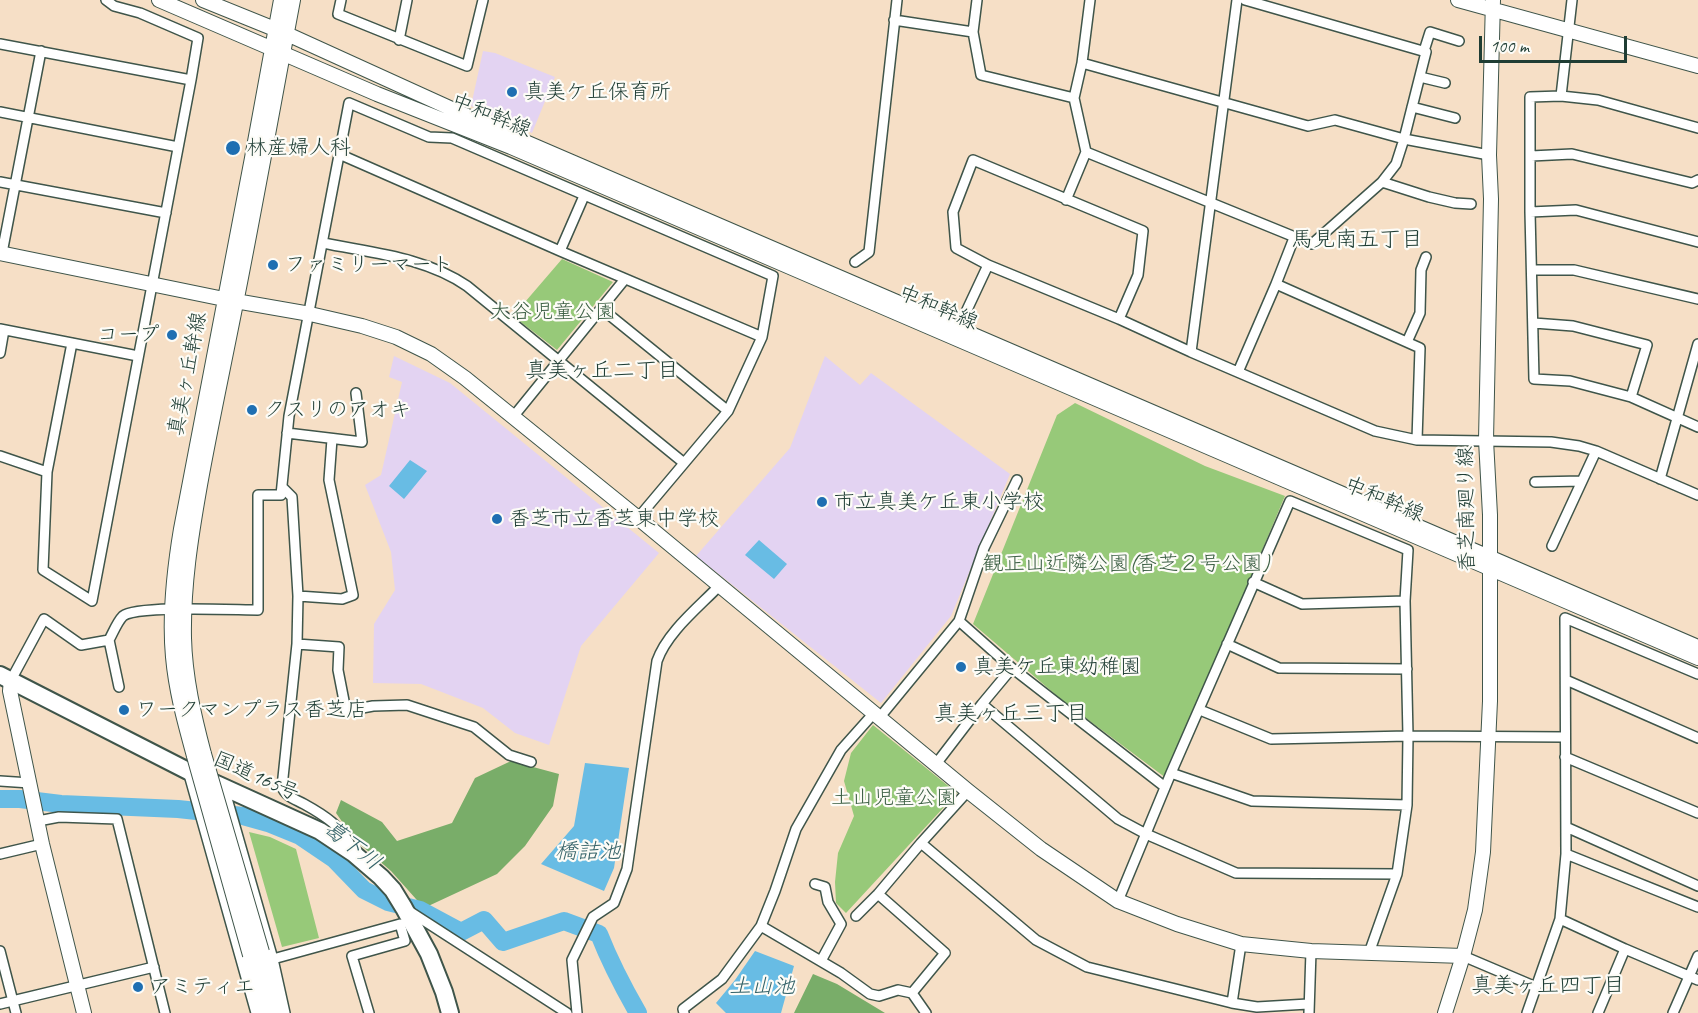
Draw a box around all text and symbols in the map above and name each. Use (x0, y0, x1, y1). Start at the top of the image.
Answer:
scale bar (1482, 24, 1630, 62)
text: 100 m (1490, 35, 1529, 57)
place label: 真美ケ丘保育所 (524, 79, 671, 105)
marker: 真美ケ丘保育所 (505, 85, 519, 99)
street label: 中和幹線 (447, 89, 535, 143)
place label: 林産婦人科 (246, 135, 351, 161)
marker: 林産婦人科 (224, 139, 242, 157)
district label: 馬見南五丁目 (1291, 227, 1423, 253)
place label: ファミリーマート (285, 252, 453, 278)
marker: ファミリーマート (266, 258, 280, 272)
street label: 中和幹線 (894, 280, 982, 336)
park label: 大谷児童公園 (490, 299, 616, 325)
street label: 真美ヶ丘幹線 (164, 310, 212, 438)
place label: コープ (97, 322, 160, 348)
marker: コープ (165, 328, 179, 342)
district label: 真美ヶ丘二丁目 (525, 358, 679, 384)
place label: クスリのアオキ (264, 397, 411, 423)
marker: クスリのアオキ (245, 403, 259, 417)
street label: 香芝南廻り線 (1453, 446, 1481, 572)
street label: 中和幹線 (1340, 472, 1428, 528)
place label: 市立真美ケ丘東小学校 (834, 489, 1044, 515)
marker: 市立真美ケ丘東小学校 (815, 495, 829, 509)
place label: 香芝市立香芝東中学校 (509, 506, 719, 532)
marker: 香芝市立香芝東中学校 (490, 512, 504, 526)
park label: 観正山近隣公園(香芝２号公園) (983, 551, 1269, 577)
place label: 真美ケ丘東幼稚園 (973, 654, 1141, 680)
marker: 真美ケ丘東幼稚園 (954, 660, 968, 674)
place label: ワークマンプラス香芝店 (136, 697, 367, 723)
district label: 真美ヶ丘三丁目 (934, 701, 1088, 727)
marker: ワークマンプラス香芝店 (117, 703, 131, 717)
street label: 国道165号 (209, 747, 303, 807)
park label: 土山児童公園 (831, 785, 957, 811)
water label: 葛下川 (318, 815, 386, 877)
water label: 橋詰池 (555, 839, 621, 865)
district label: 真美ヶ丘四丁目 (1471, 973, 1625, 999)
place label: アミティエ (150, 974, 255, 1000)
water label: 土山池 (729, 974, 795, 1000)
marker: アミティエ (131, 980, 145, 994)

